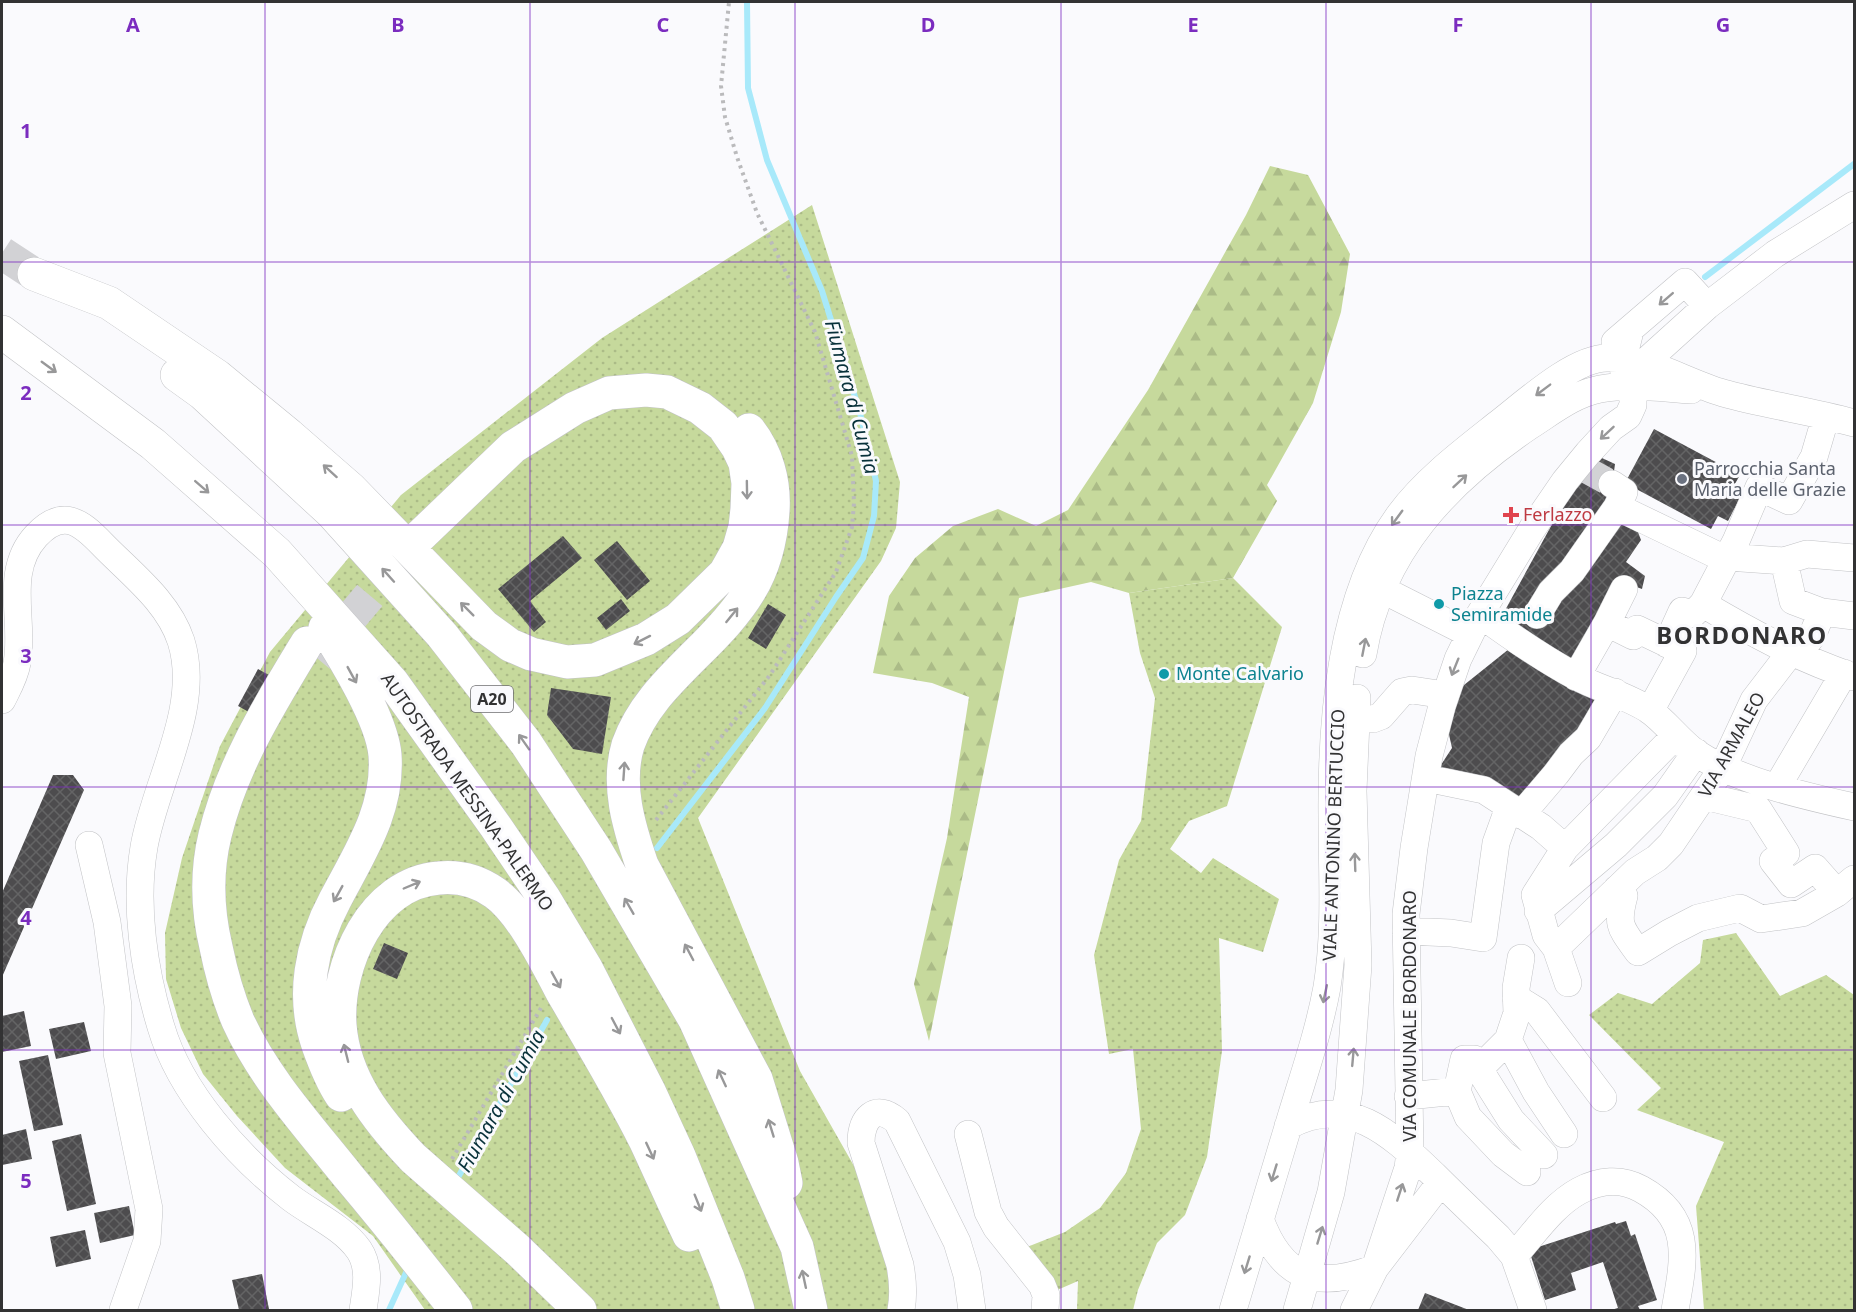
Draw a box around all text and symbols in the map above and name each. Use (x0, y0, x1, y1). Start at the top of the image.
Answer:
text: A (126, 11, 140, 38)
text: B (391, 11, 405, 38)
text: C (657, 11, 670, 38)
text: D (921, 11, 935, 38)
text: E (1187, 11, 1199, 38)
text: F (1453, 11, 1463, 38)
text: G (1716, 11, 1730, 38)
text: 1 (20, 117, 32, 144)
one-way arrow (1659, 292, 1674, 306)
water label: Fiumara di Cumia (819, 317, 886, 477)
one-way arrow (40, 361, 56, 373)
text: 2 (20, 379, 32, 406)
one-way arrow (1536, 383, 1552, 396)
one-way arrow (1600, 425, 1615, 440)
place label: Parrocchia Santa Maria delle Grazie (1694, 456, 1846, 501)
one-way arrow (323, 464, 338, 478)
marker: Parrocchia Santa Maria delle Grazie (1675, 472, 1689, 486)
one-way arrow (1452, 474, 1467, 488)
one-way arrow (194, 480, 209, 494)
one-way arrow (741, 480, 753, 500)
place label: Ferlazzo (1523, 502, 1592, 526)
marker: Ferlazzo (1504, 508, 1518, 522)
one-way arrow (1391, 509, 1403, 525)
one-way arrow (381, 568, 395, 583)
place label: Piazza Semiramide (1451, 581, 1552, 626)
marker: Piazza Semiramide (1432, 597, 1446, 611)
one-way arrow (460, 602, 475, 617)
one-way arrow (726, 607, 739, 623)
district label: BORDONARO (1656, 618, 1828, 651)
one-way arrow (633, 635, 651, 647)
one-way arrow (1359, 638, 1370, 657)
text: 3 (20, 642, 32, 669)
one-way arrow (1449, 657, 1460, 676)
place label: Monte Calvario (1176, 661, 1304, 685)
one-way arrow (347, 665, 358, 683)
marker: Monte Calvario (1157, 667, 1171, 681)
street label: AUTOSTRADA MESSINA-PALERMO (376, 668, 560, 915)
road number: A20 (471, 686, 513, 712)
street label: VIA ARMALEO (1692, 687, 1770, 802)
street label: VIALE ANTONINO BERTUCCIO (1317, 709, 1349, 961)
one-way arrow (518, 735, 531, 751)
one-way arrow (619, 762, 630, 782)
one-way arrow (1350, 853, 1361, 873)
one-way arrow (402, 879, 420, 890)
one-way arrow (332, 885, 344, 902)
street label: VIA COMUNALE BORDONARO (1397, 890, 1421, 1142)
one-way arrow (623, 898, 635, 915)
text: 4 (20, 904, 32, 931)
one-way arrow (683, 944, 695, 961)
one-way arrow (550, 971, 562, 988)
one-way arrow (1319, 984, 1330, 1003)
one-way arrow (610, 1017, 622, 1034)
water label: Fiumara di Cumia (450, 1025, 551, 1177)
one-way arrow (339, 1044, 351, 1063)
one-way arrow (1348, 1048, 1359, 1067)
one-way arrow (716, 1069, 728, 1087)
one-way arrow (765, 1119, 776, 1138)
one-way arrow (644, 1142, 656, 1160)
one-way arrow (1268, 1163, 1279, 1182)
text: 5 (20, 1167, 32, 1194)
one-way arrow (1395, 1183, 1406, 1202)
one-way arrow (693, 1193, 704, 1211)
one-way arrow (1315, 1226, 1326, 1245)
one-way arrow (1241, 1255, 1252, 1274)
one-way arrow (798, 1269, 809, 1289)

